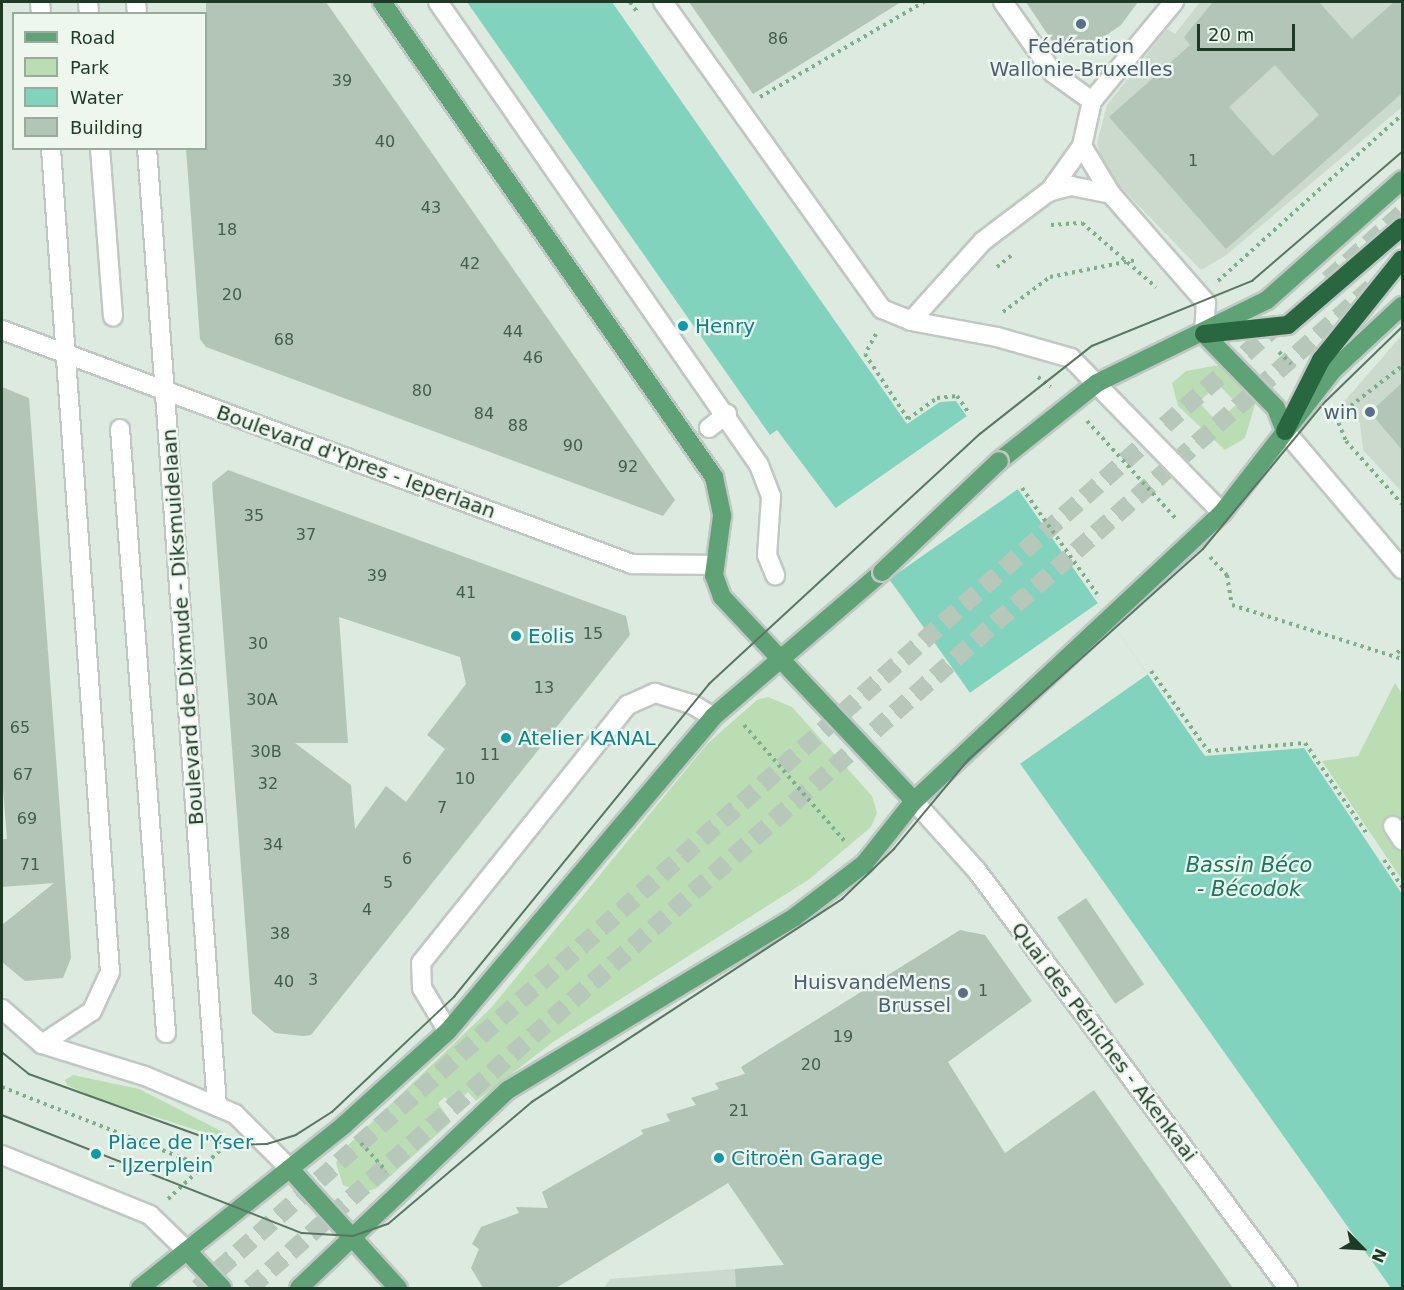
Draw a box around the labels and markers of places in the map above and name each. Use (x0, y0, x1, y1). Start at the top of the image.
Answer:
marker: Fédération Wallonie-Bruxelles (1074, 17, 1088, 31)
place label: Fédération Wallonie-Bruxelles (989, 34, 1173, 81)
place label: Henry (695, 314, 755, 338)
marker: Henry (676, 319, 690, 333)
place label: win (1323, 400, 1358, 424)
marker: win (1363, 405, 1377, 419)
place label: Eolis (528, 624, 574, 648)
marker: Eolis (509, 629, 523, 643)
place label: Atelier KANAL (518, 726, 656, 750)
marker: Atelier KANAL (499, 731, 513, 745)
place label: HuisvandeMens Brussel (793, 970, 951, 1017)
marker: HuisvandeMens Brussel (956, 986, 970, 1000)
place label: Place de l'Yser - IJzerplein (108, 1130, 253, 1177)
place label: Citroën Garage (731, 1146, 883, 1170)
marker: Place de l'Yser - IJzerplein (89, 1147, 103, 1161)
marker: Citroën Garage (712, 1151, 726, 1165)

